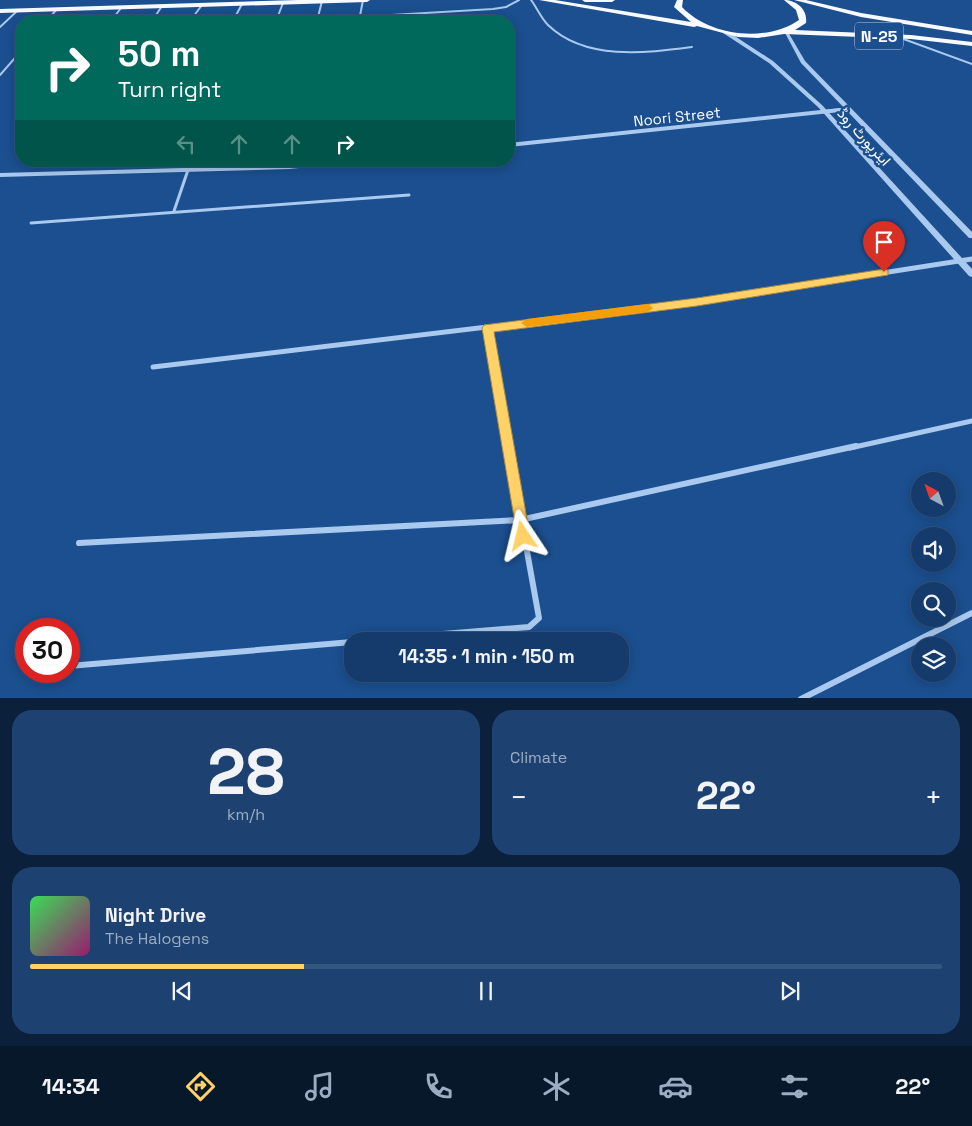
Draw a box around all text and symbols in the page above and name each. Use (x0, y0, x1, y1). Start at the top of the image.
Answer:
road number: N-25 (855, 22, 903, 50)
text: 50 m (118, 32, 200, 76)
icon: right (35, 35, 100, 100)
text: Turn right (118, 75, 221, 103)
street label: Noori Street (632, 102, 722, 131)
street label: ایئرپورٹ روڈ (833, 104, 895, 170)
icon: left (172, 130, 200, 158)
icon: ahead (225, 130, 253, 158)
icon: ahead (278, 130, 306, 158)
icon: right (331, 130, 359, 158)
pin (863, 221, 905, 272)
icon: arrive (870, 228, 898, 256)
north arrow (911, 472, 956, 518)
map controls (911, 472, 956, 682)
position arrow (496, 509, 548, 561)
button: sound (911, 527, 956, 572)
button: search (911, 582, 956, 627)
speed limit sign: 30 (15, 618, 80, 683)
button: layers (911, 637, 956, 682)
text: 14:35 · 1 min · 150 m (398, 644, 575, 669)
text: 28 (207, 730, 285, 813)
text: Climate (510, 747, 567, 768)
text: 22° (696, 772, 756, 820)
text: − (510, 779, 527, 815)
text: + (925, 779, 942, 815)
text: km/h (227, 804, 265, 825)
text: Night Drive (105, 903, 206, 928)
text: The Halogens (105, 928, 209, 949)
icon: previous (168, 977, 196, 1005)
icon: pause (472, 977, 500, 1005)
icon: next (776, 977, 804, 1005)
icon: directions (183, 1069, 218, 1104)
icon: music (302, 1069, 337, 1104)
icon: phone (421, 1069, 456, 1104)
icon: climate (539, 1069, 574, 1104)
icon: car (658, 1069, 693, 1104)
icon: filters (777, 1069, 812, 1104)
text: 14:34 (42, 1072, 100, 1100)
text: 22° (895, 1072, 930, 1100)

